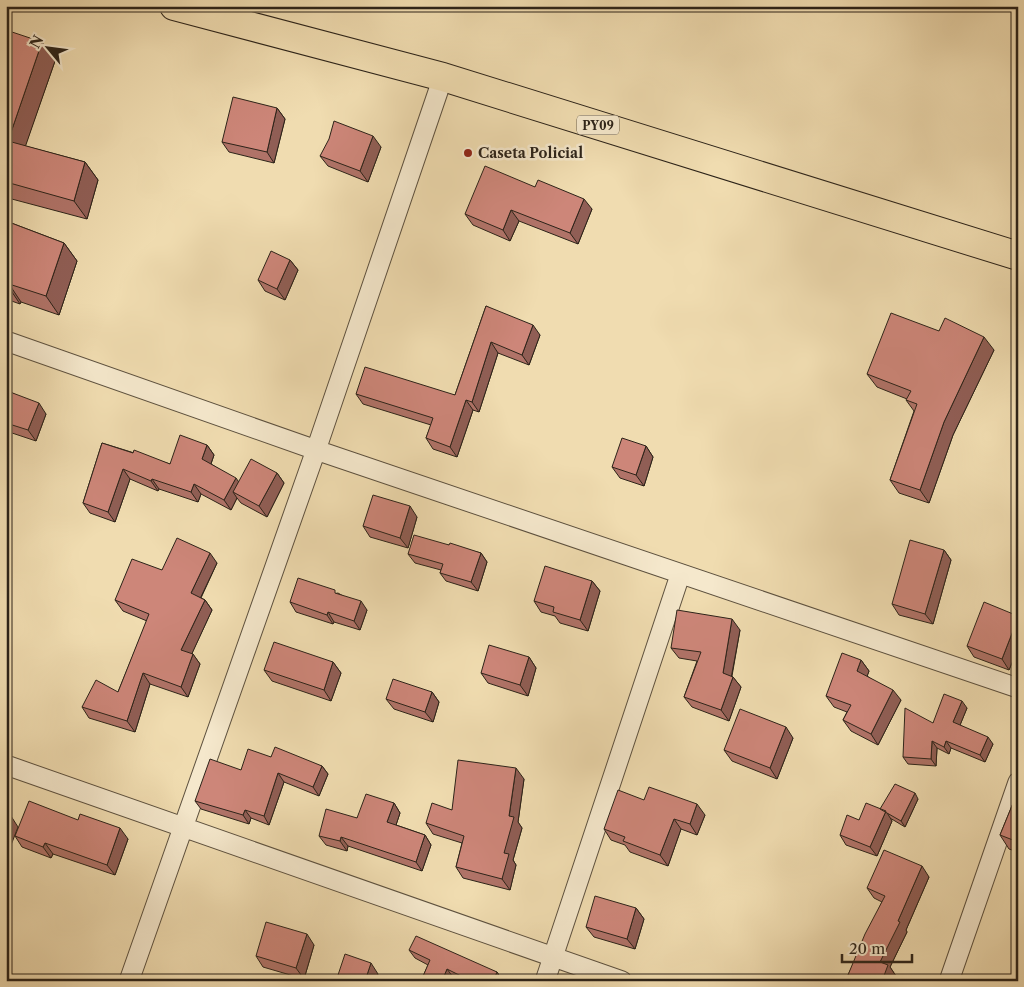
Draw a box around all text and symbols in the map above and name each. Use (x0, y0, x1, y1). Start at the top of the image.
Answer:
north arrow (22, 22, 72, 72)
text: N (26, 32, 47, 51)
road number: PY09 (577, 116, 619, 134)
place label: Caseta Policial (478, 144, 583, 162)
marker: Caseta Policial (462, 147, 474, 159)
scale bar (842, 932, 912, 964)
text: 20 m (849, 939, 885, 958)

